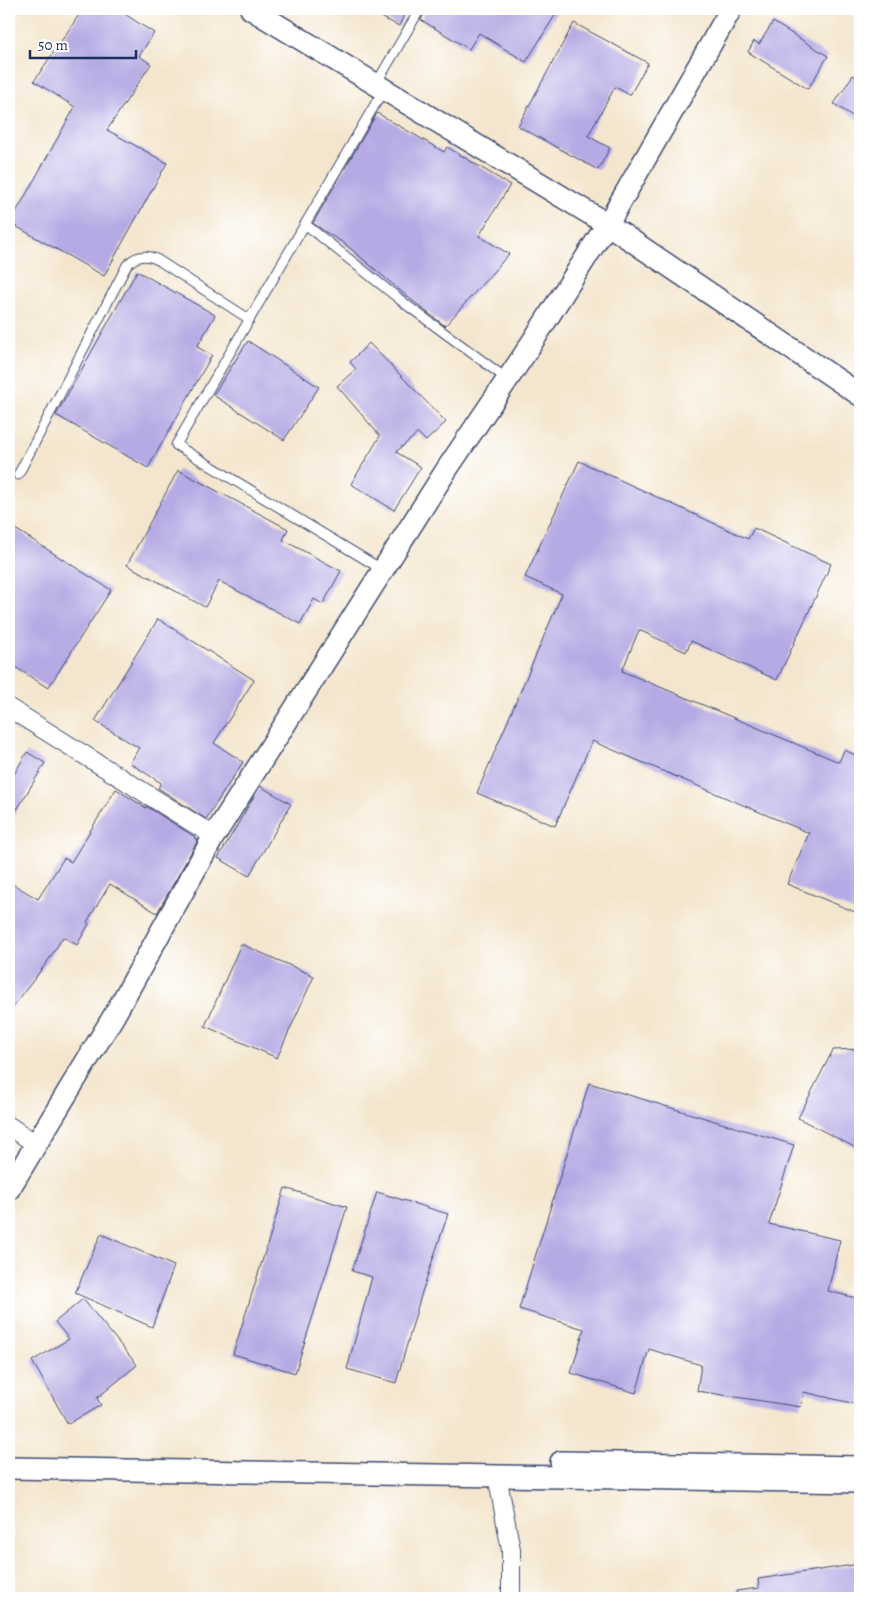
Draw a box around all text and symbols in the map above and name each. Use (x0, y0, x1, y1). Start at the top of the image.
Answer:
scale bar (30, 28, 136, 60)
text: 50 m (38, 35, 68, 55)

